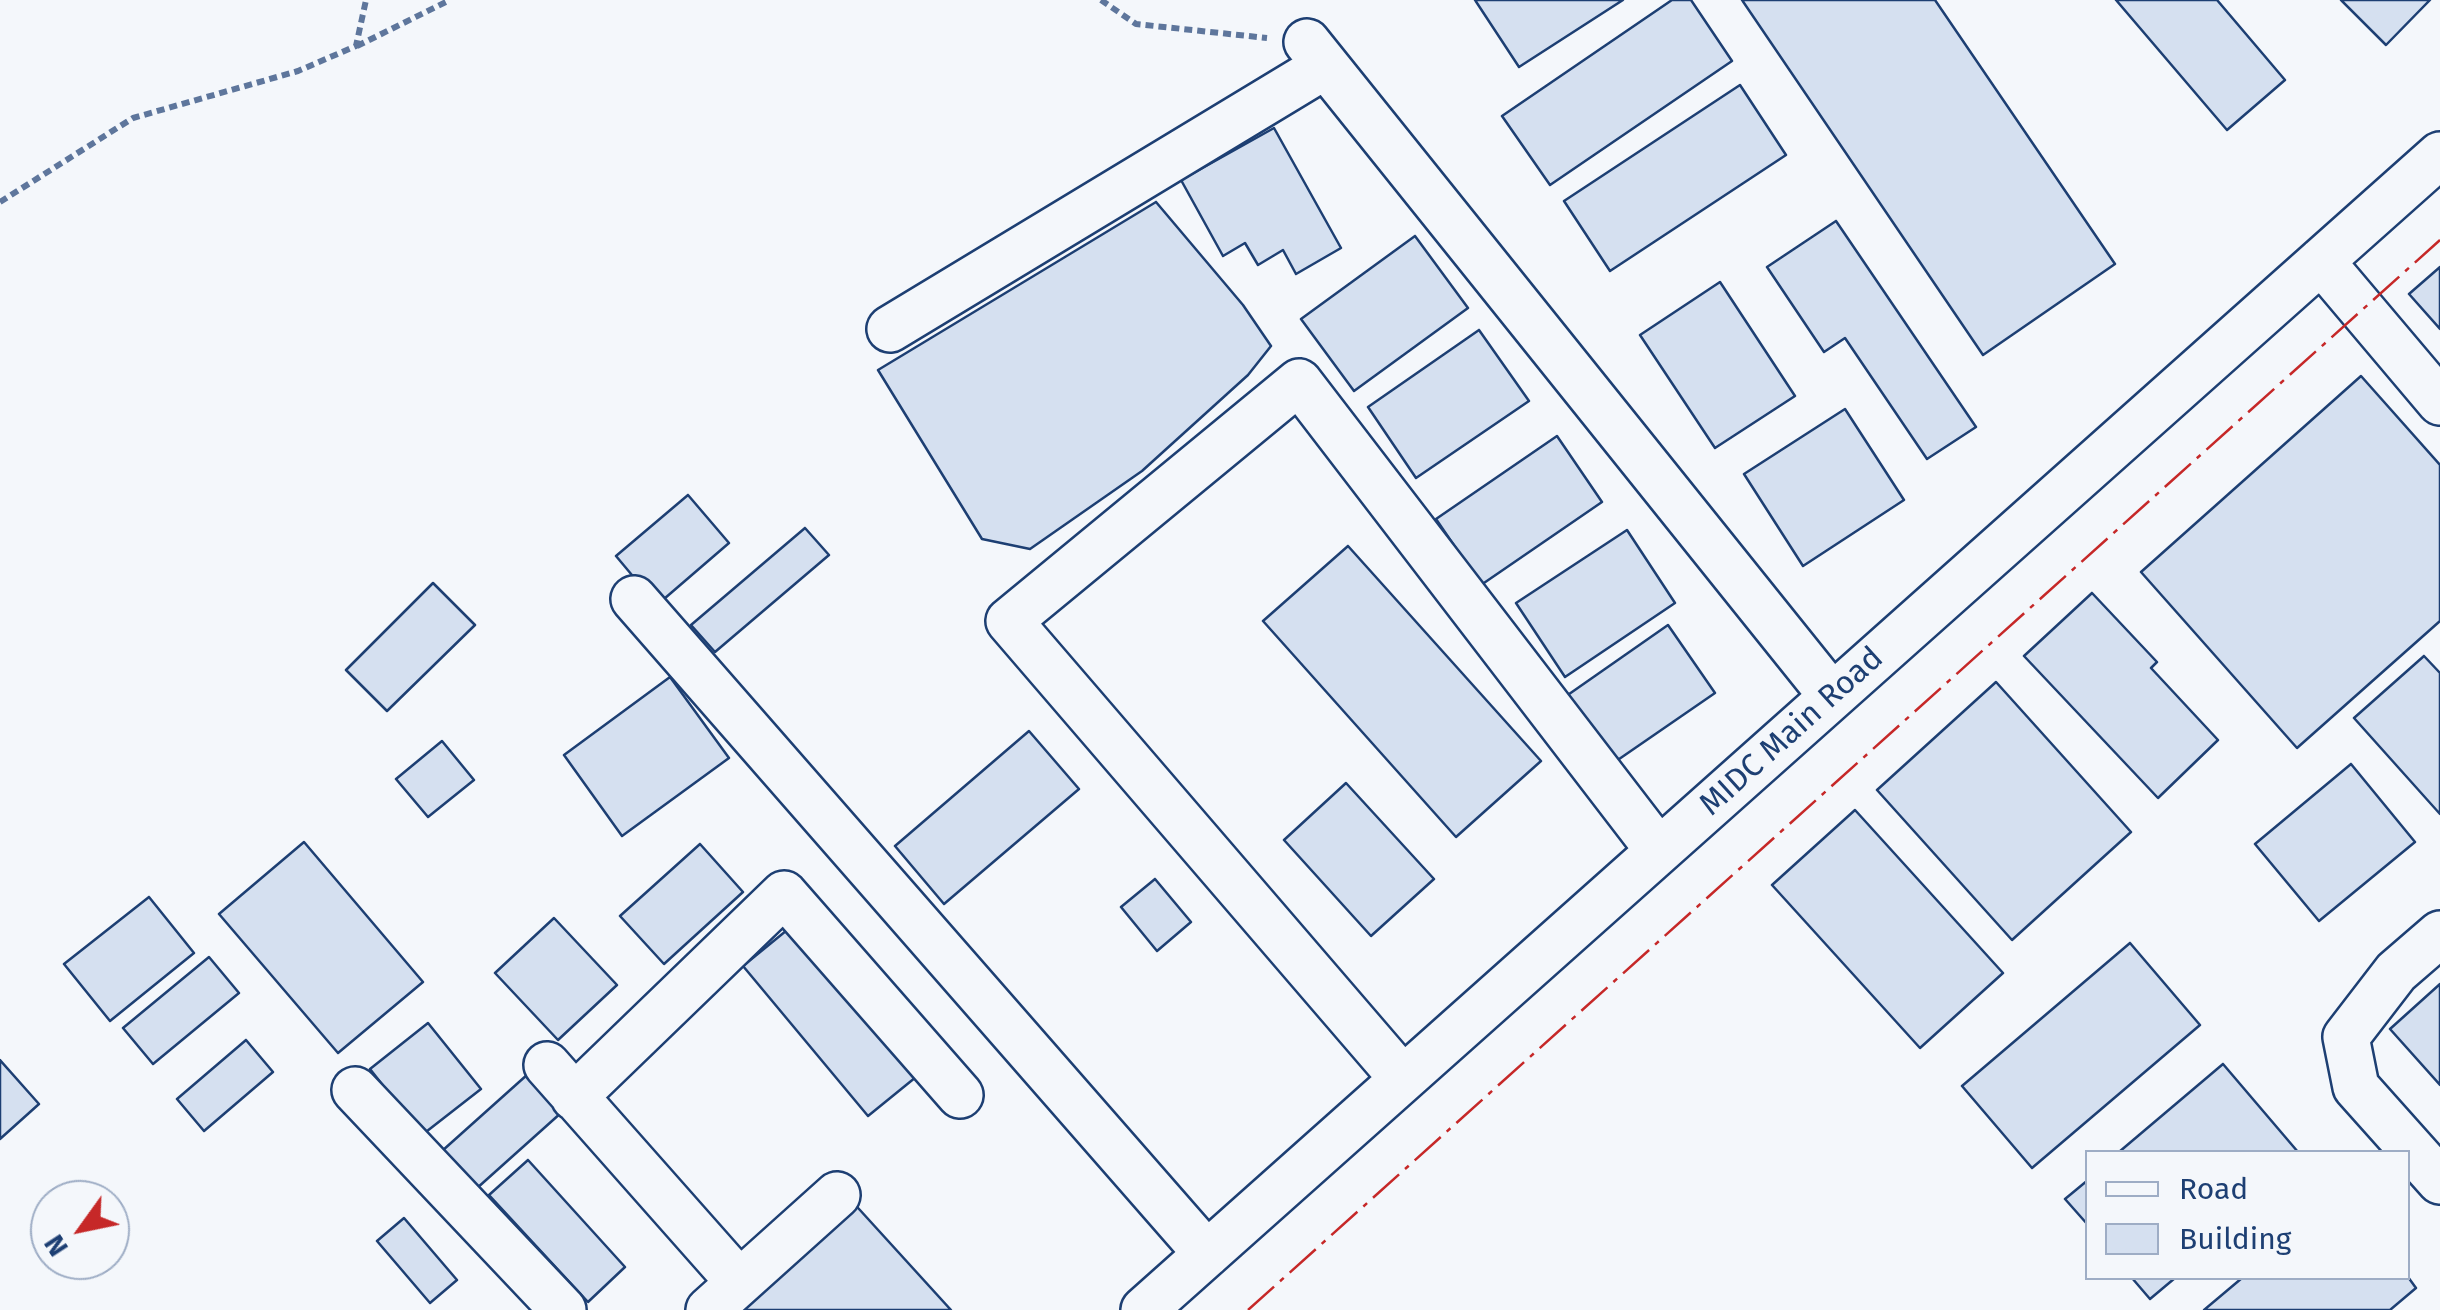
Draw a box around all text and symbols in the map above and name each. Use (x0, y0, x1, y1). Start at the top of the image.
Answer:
street label: MIDC Main Road (1692, 640, 1892, 824)
legend (2085, 1150, 2410, 1280)
text: Road (2179, 1171, 2248, 1207)
north arrow (30, 1180, 130, 1280)
text: Building (2179, 1221, 2291, 1257)
text: N (37, 1229, 75, 1262)

